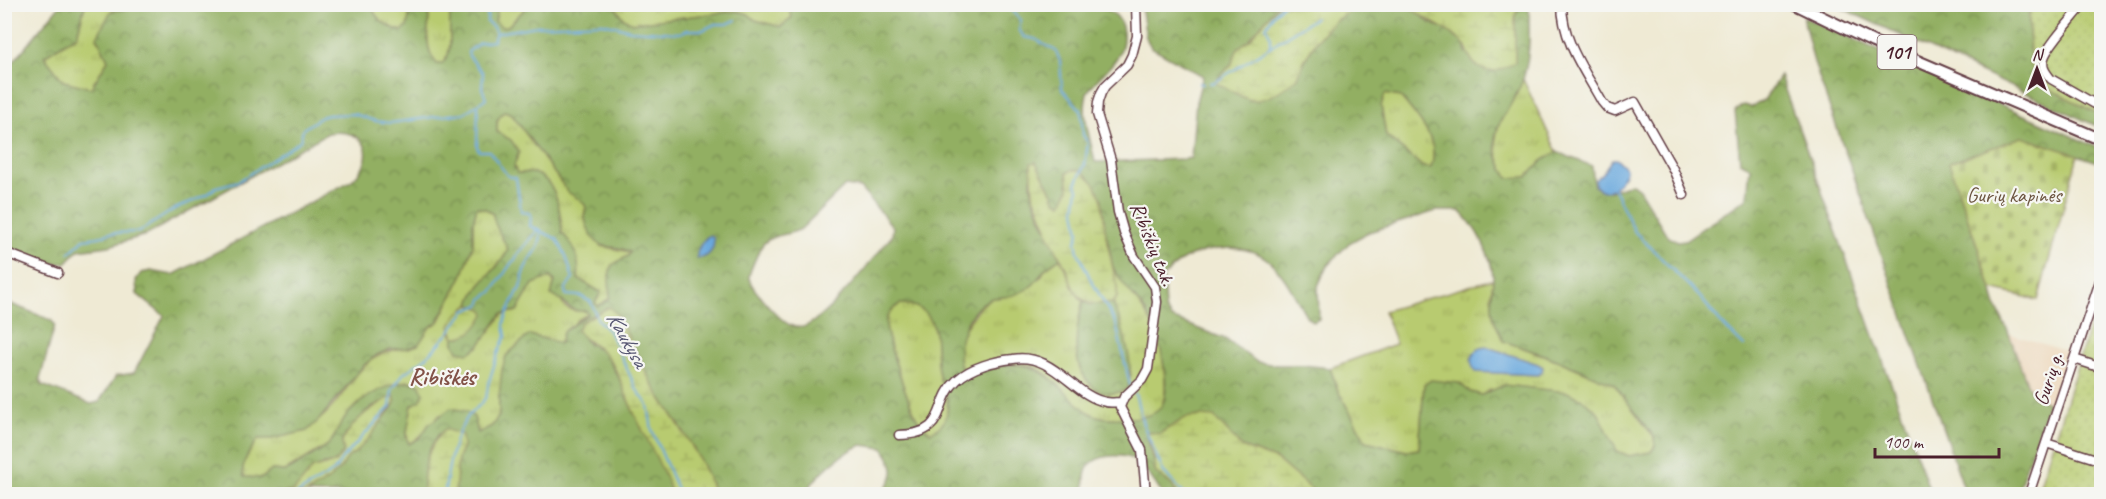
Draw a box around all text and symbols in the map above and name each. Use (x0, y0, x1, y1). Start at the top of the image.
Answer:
road number: 101 (1878, 35, 1916, 69)
north arrow (2007, 39, 2067, 99)
text: N (2032, 45, 2045, 65)
park label: Gurių kapinės (1967, 182, 2063, 208)
street label: Ribiškių tak. (1124, 198, 1182, 290)
water label: Kaukysa (600, 307, 656, 375)
street label: Gurių g. (2027, 349, 2069, 409)
district label: Ribiškės (409, 362, 478, 392)
scale bar (1875, 421, 2000, 459)
text: 100 m (1884, 431, 1925, 453)

